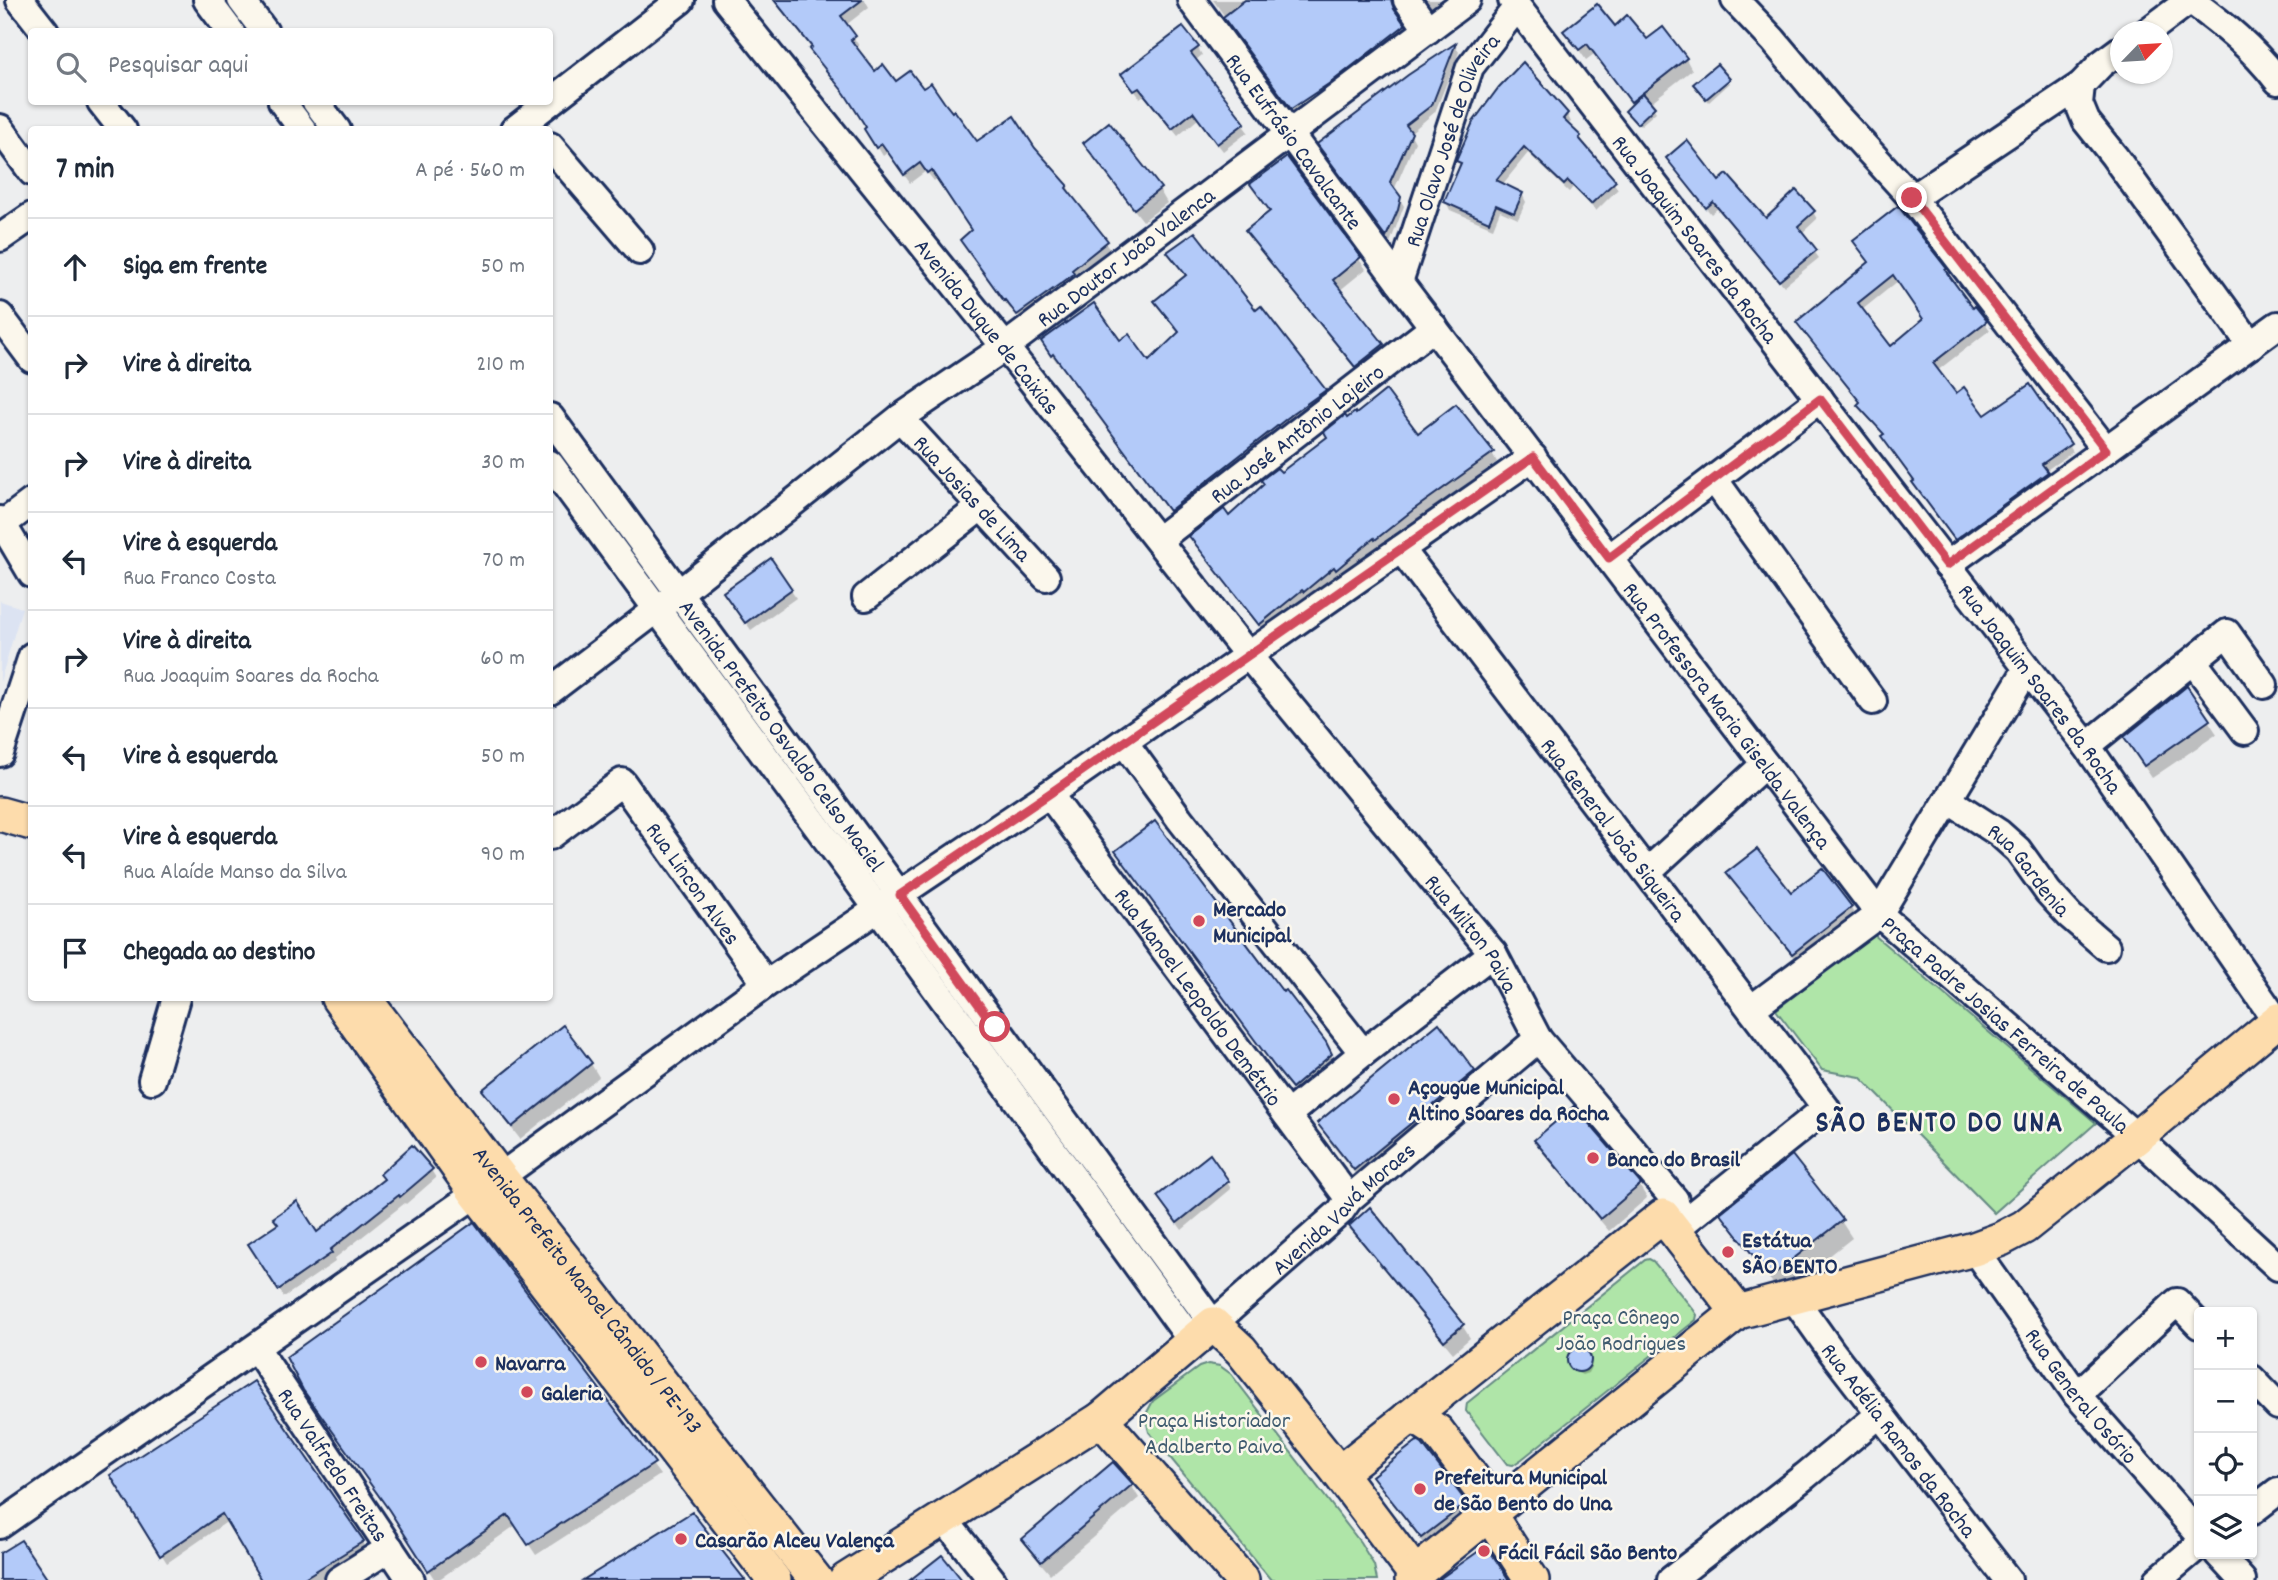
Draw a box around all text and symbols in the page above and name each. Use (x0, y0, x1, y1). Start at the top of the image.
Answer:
north arrow (2110, 21, 2173, 84)
street label: Rua Olavo José de Oliveira (1399, 27, 1511, 252)
search box (28, 28, 553, 105)
icon: search (52, 48, 90, 86)
text: Pesquisar aqui (108, 48, 248, 85)
street label: Rua Eufrásio Cavalcante (1216, 48, 1368, 238)
street label: Rua Joaquim Soares da Rocha (1602, 129, 1785, 353)
text: 7 min (56, 150, 114, 193)
text: A pé · 560 m (415, 155, 525, 188)
street label: Rua Doutor João Valenca (1031, 181, 1224, 337)
route end (1896, 182, 1927, 213)
street label: Avenida Duque de Caixias (904, 233, 1066, 423)
icon: ahead (56, 248, 94, 286)
text: Siga em frente (123, 249, 267, 286)
text: 50 m (481, 251, 525, 284)
icon: right (56, 346, 94, 384)
text: Vire à direita (123, 347, 251, 384)
text: 210 m (476, 349, 525, 382)
street label: Rua José Antônio Lajeiro (1205, 358, 1393, 514)
street label: Rua Josias de Lima (904, 429, 1038, 572)
icon: right (56, 444, 94, 482)
text: Vire à direita (123, 445, 251, 482)
text: 30 m (481, 447, 525, 480)
text: Vire à esquerda (123, 526, 277, 563)
icon: left (56, 542, 94, 580)
text: 70 m (483, 545, 525, 578)
text: Rua Franco Costa (123, 563, 276, 596)
street label: Rua Professora Maria Giselda Valença (1613, 576, 1838, 859)
street label: Rua Joaquim Soares da Rocha (1948, 578, 2129, 803)
street label: Avenida Prefeito Osvaldo Celso Maciel (669, 594, 891, 881)
text: Vire à direita (123, 624, 251, 661)
icon: right (56, 640, 94, 678)
text: 60 m (480, 643, 525, 676)
text: Rua Joaquim Soares da Rocha (123, 661, 379, 694)
street label: Rua General João Siqueira (1530, 732, 1693, 931)
icon: left (56, 738, 94, 776)
text: Vire à esquerda (123, 739, 277, 776)
text: 50 m (481, 741, 525, 774)
street label: Rua Lincon Alves (636, 817, 746, 953)
street label: Rua Gardenia (1980, 817, 2077, 927)
text: Vire à esquerda (123, 820, 277, 857)
icon: left (56, 836, 94, 874)
text: 90 m (481, 839, 525, 872)
text: Rua Alaíde Manso da Silva (123, 857, 347, 890)
street label: Rua Milton Paiva (1415, 868, 1525, 1001)
street label: Rua Manoel Leopoldo Demétrio (1104, 882, 1288, 1115)
place label: Mercado Municipal (1213, 895, 1292, 954)
street label: Praça Padre Josias Ferreira de Paula (1872, 910, 2136, 1144)
marker: Mercado Municipal (1191, 913, 1207, 929)
icon: arrive (56, 934, 94, 972)
text: Chegada ao destino (123, 935, 315, 972)
route start (979, 1011, 1010, 1042)
place label: Açougue Municipal Altino Soares da Rocha (1408, 1073, 1610, 1132)
marker: Açougue Municipal Altino Soares da Rocha (1386, 1091, 1402, 1107)
district label: SÃO BENTO DO UNA (1816, 1104, 2064, 1147)
street label: Avenida Vavá Moraes (1266, 1136, 1424, 1285)
street label: Avenida Prefeito Manoel Cândido / PE-193 (463, 1141, 709, 1442)
place label: Banco do Brasil (1607, 1145, 1740, 1178)
marker: Banco do Brasil (1585, 1150, 1601, 1166)
place label: Estátua SÃO BENTO (1742, 1226, 1838, 1285)
marker: Estátua SÃO BENTO (1720, 1244, 1736, 1260)
park label: Praça Cônego João Rodrigues (1556, 1303, 1686, 1362)
map controls (2194, 1307, 2257, 1559)
button: + (2194, 1307, 2257, 1370)
street label: Rua General Osório (2015, 1322, 2144, 1473)
street label: Rua Adélia Ramos da Rocha (1811, 1338, 1983, 1547)
place label: Navarra (495, 1349, 567, 1382)
marker: Navarra (473, 1354, 489, 1370)
button: − (2194, 1370, 2257, 1433)
place label: Galeria (541, 1379, 604, 1412)
street label: Rua Valfredo Freitas (267, 1382, 395, 1550)
marker: Galeria (519, 1384, 535, 1400)
park label: Praça Historiador Adalberto Paiva (1138, 1406, 1291, 1465)
button: locate (2194, 1433, 2257, 1496)
place label: Prefeitura Municipal de São Bento do Una (1434, 1463, 1613, 1522)
marker: Prefeitura Municipal de São Bento do Una (1412, 1481, 1428, 1497)
button: layers (2194, 1496, 2257, 1559)
place label: Casarão Alceu Valença (695, 1526, 895, 1559)
marker: Casarão Alceu Valença (673, 1531, 689, 1547)
place label: Fácil Fácil São Bento (1498, 1538, 1677, 1571)
marker: Fácil Fácil São Bento (1476, 1543, 1492, 1559)

